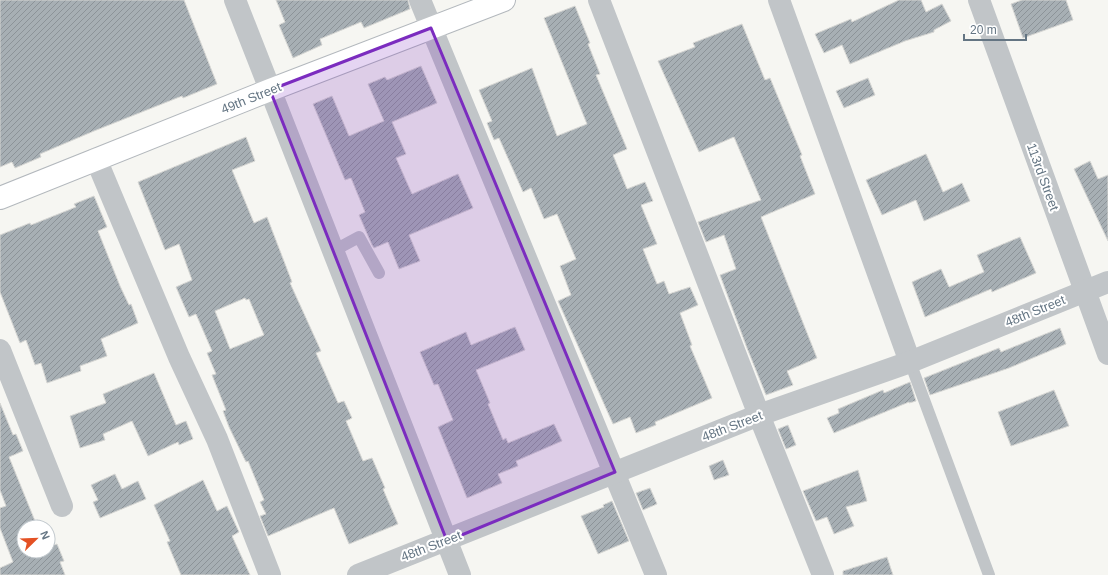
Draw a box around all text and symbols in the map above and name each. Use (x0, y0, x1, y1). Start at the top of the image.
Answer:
scale bar (964, 16, 1026, 42)
text: 20 m (970, 23, 997, 37)
street label: 49th Street (219, 79, 284, 117)
street label: 113rd Street (1024, 141, 1062, 213)
street label: 48th Street (1003, 292, 1068, 330)
street label: 48th Street (700, 407, 765, 444)
north arrow (16, 519, 56, 559)
street label: 48th Street (399, 527, 464, 564)
text: N (38, 529, 52, 541)

